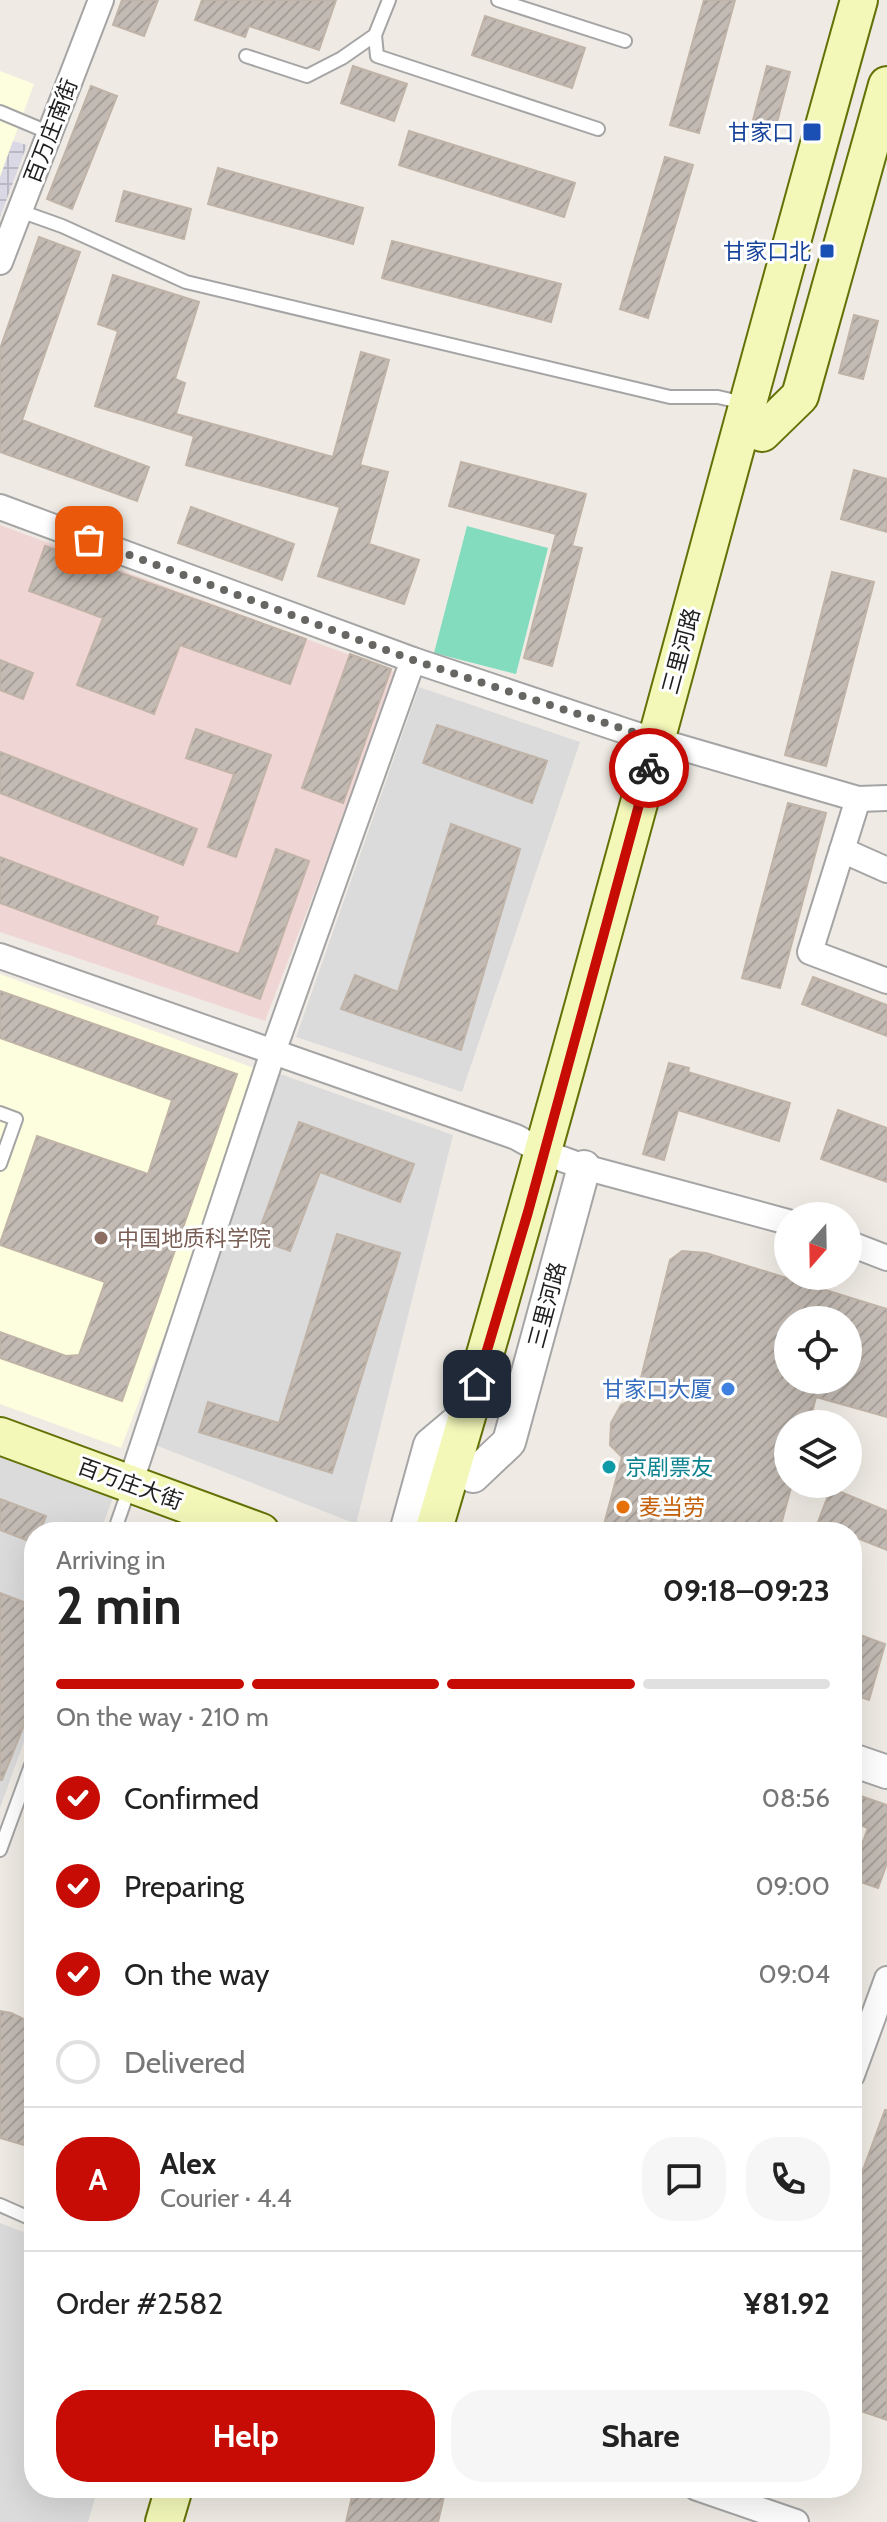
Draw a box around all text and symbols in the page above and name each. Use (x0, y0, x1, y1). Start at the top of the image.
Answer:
street label: 百万庄南街 (19, 75, 83, 187)
place label: 甘家口 (728, 119, 794, 146)
marker: 甘家口 (801, 121, 823, 143)
place label: 甘家口北 (723, 238, 811, 265)
marker: 甘家口北 (818, 242, 836, 260)
pin (55, 506, 123, 574)
icon: bag (67, 518, 111, 562)
street label: 三里河路 (657, 605, 705, 697)
courier (609, 728, 689, 808)
icon: bike (627, 746, 671, 790)
north arrow (774, 1202, 862, 1290)
map controls (774, 1202, 862, 1498)
place label: 中国地质科学院 (117, 1225, 271, 1252)
marker: 中国地质科学院 (92, 1229, 110, 1247)
street label: 三里河路 (523, 1259, 571, 1351)
button: locate (774, 1306, 862, 1394)
pin (443, 1350, 511, 1418)
icon: home (455, 1362, 499, 1406)
place label: 甘家口大厦 (602, 1376, 712, 1403)
marker: 甘家口大厦 (719, 1380, 737, 1398)
button: layers (774, 1410, 862, 1498)
street label: 百万庄大街 (74, 1453, 186, 1515)
place label: 京剧票友 (625, 1454, 713, 1481)
marker: 京剧票友 (600, 1458, 618, 1476)
place label: 麦当劳 (639, 1494, 705, 1521)
marker: 麦当劳 (614, 1498, 632, 1516)
text: Arriving in (56, 1544, 166, 1576)
text: 09:18–09:23 (663, 1572, 830, 1609)
text: 2 min (56, 1574, 182, 1637)
text: On the way · 210 m (56, 1701, 269, 1733)
icon: check (56, 1776, 100, 1820)
text: Confirmed (124, 1780, 259, 1817)
text: 08:56 (762, 1782, 830, 1814)
icon: check (56, 1864, 100, 1908)
text: Preparing (124, 1868, 244, 1905)
text: 09:00 (755, 1870, 830, 1902)
icon: check (56, 1952, 100, 1996)
text: On the way (124, 1956, 269, 1993)
text: 09:04 (758, 1958, 830, 1990)
text: Delivered (124, 2044, 245, 2081)
button: chat (642, 2137, 726, 2221)
button: phone (746, 2137, 830, 2221)
text: Alex (160, 2145, 216, 2182)
text: A (89, 2161, 107, 2198)
text: Courier · 4.4 (160, 2182, 292, 2214)
text: Order #2582 (56, 2285, 223, 2322)
text: ¥81.92 (744, 2285, 830, 2322)
button: Help (56, 2390, 435, 2482)
button: Share (451, 2390, 830, 2482)

